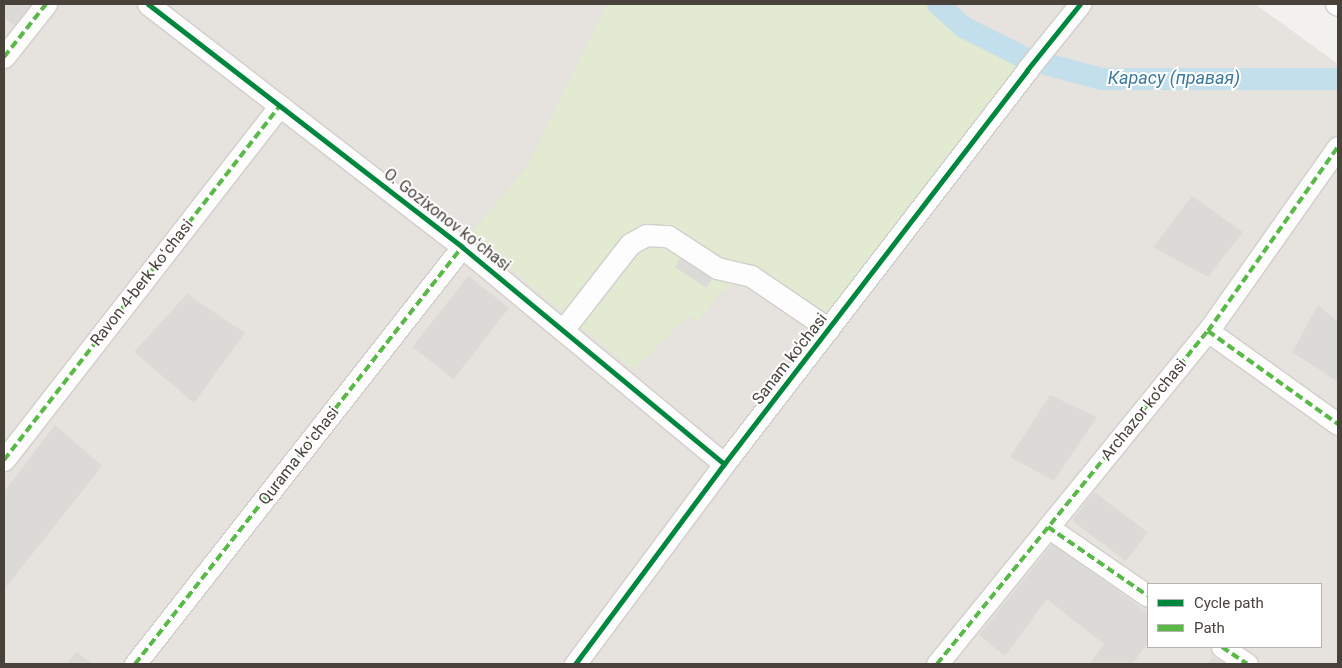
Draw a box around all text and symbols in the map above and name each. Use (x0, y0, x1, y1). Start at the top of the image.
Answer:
water label: Карасу (правая) (1108, 67, 1240, 89)
street label: O. Gozixonov koʻchasi (380, 165, 514, 275)
street label: Ravon 4-berk koʻchasi (87, 216, 197, 350)
street label: Sanam ko'chasi (748, 310, 832, 408)
street label: Archazor ko‘chasi (1097, 355, 1191, 465)
street label: Qurama koʻchasi (255, 403, 343, 509)
legend (1147, 583, 1322, 648)
text: Cycle path (1194, 594, 1264, 612)
text: Path (1194, 619, 1225, 637)

